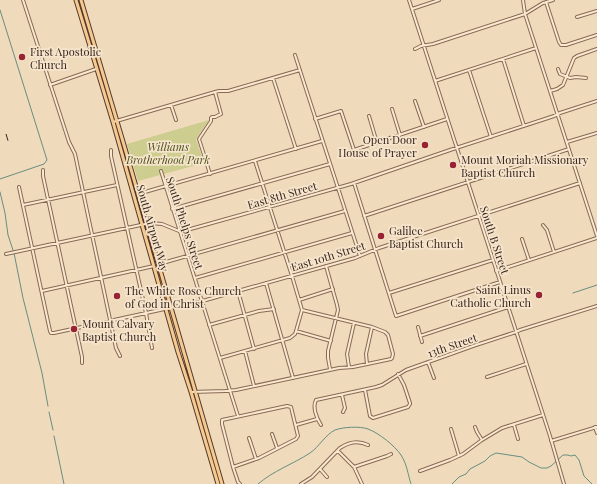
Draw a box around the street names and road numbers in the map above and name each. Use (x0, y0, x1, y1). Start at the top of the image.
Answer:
street label: South Phelps Street (163, 175, 207, 271)
street label: East 8th Street (245, 178, 319, 212)
street label: South Airport Way (133, 183, 173, 274)
street label: South B Street (477, 204, 513, 276)
street label: East 10th Street (289, 238, 367, 274)
street label: 13th Street (425, 329, 479, 360)

